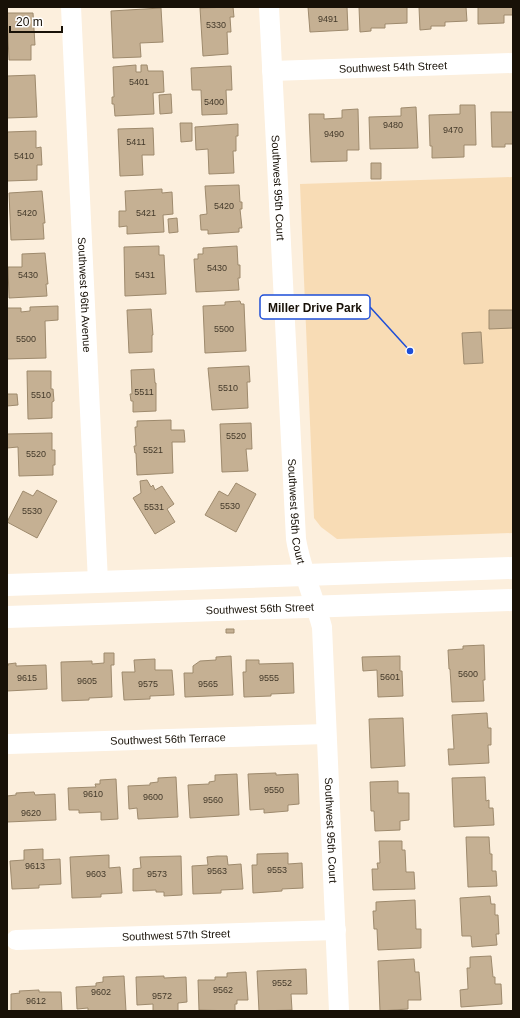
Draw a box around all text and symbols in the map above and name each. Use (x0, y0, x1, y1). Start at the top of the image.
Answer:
scale bar (10, 8, 62, 34)
house number: 9491 (318, 14, 338, 24)
text: 20 m (16, 15, 43, 29)
house number: 5330 (206, 20, 226, 30)
street label: Southwest 54th Street (339, 59, 447, 75)
house number: 5401 (129, 77, 149, 87)
house number: 5400 (204, 97, 224, 107)
house number: 9480 (383, 120, 403, 130)
house number: 9470 (443, 125, 463, 135)
house number: 9490 (324, 129, 344, 139)
street label: Southwest 95th Court (269, 135, 287, 241)
house number: 5411 (126, 137, 146, 147)
house number: 5410 (14, 151, 34, 161)
house number: 5420 (214, 201, 234, 211)
house number: 5420 (17, 208, 37, 218)
house number: 5421 (136, 208, 156, 218)
street label: Southwest 96th Avenue (76, 237, 93, 353)
house number: 5430 (207, 263, 227, 273)
house number: 5430 (18, 270, 38, 280)
house number: 5431 (135, 270, 155, 280)
callout: Miller Drive Park (260, 295, 370, 319)
text: Miller Drive Park (268, 301, 362, 315)
house number: 5500 (214, 324, 234, 334)
house number: 5500 (16, 334, 36, 344)
house number: 5510 (218, 383, 238, 393)
house number: 5511 (134, 387, 154, 397)
house number: 5510 (31, 390, 51, 400)
house number: 5520 (226, 431, 246, 441)
house number: 5521 (143, 445, 163, 455)
house number: 5520 (26, 449, 46, 459)
street label: Southwest 95th Court (286, 458, 307, 565)
house number: 5530 (220, 501, 240, 511)
house number: 5531 (144, 502, 164, 512)
house number: 5530 (22, 506, 42, 516)
street label: Southwest 56th Street (205, 601, 314, 616)
house number: 5600 (458, 669, 478, 679)
house number: 5601 (380, 672, 400, 682)
house number: 9615 (17, 673, 37, 683)
house number: 9555 (259, 673, 279, 683)
house number: 9605 (77, 676, 97, 686)
house number: 9575 (138, 679, 158, 689)
house number: 9565 (198, 679, 218, 689)
street label: Southwest 56th Terrace (110, 731, 226, 747)
street label: Southwest 95th Court (323, 777, 339, 883)
house number: 9550 (264, 785, 284, 795)
house number: 9610 (83, 789, 103, 799)
house number: 9600 (143, 792, 163, 802)
house number: 9560 (203, 795, 223, 805)
house number: 9620 (21, 808, 41, 818)
house number: 9613 (25, 861, 45, 871)
house number: 9553 (267, 865, 287, 875)
house number: 9563 (207, 866, 227, 876)
house number: 9603 (86, 869, 106, 879)
house number: 9573 (147, 869, 167, 879)
street label: Southwest 57th Street (122, 927, 230, 943)
house number: 9552 (272, 978, 292, 988)
house number: 9562 (213, 985, 233, 995)
house number: 9602 (91, 987, 111, 997)
house number: 9572 (152, 991, 172, 1001)
house number: 9612 (26, 996, 46, 1006)

